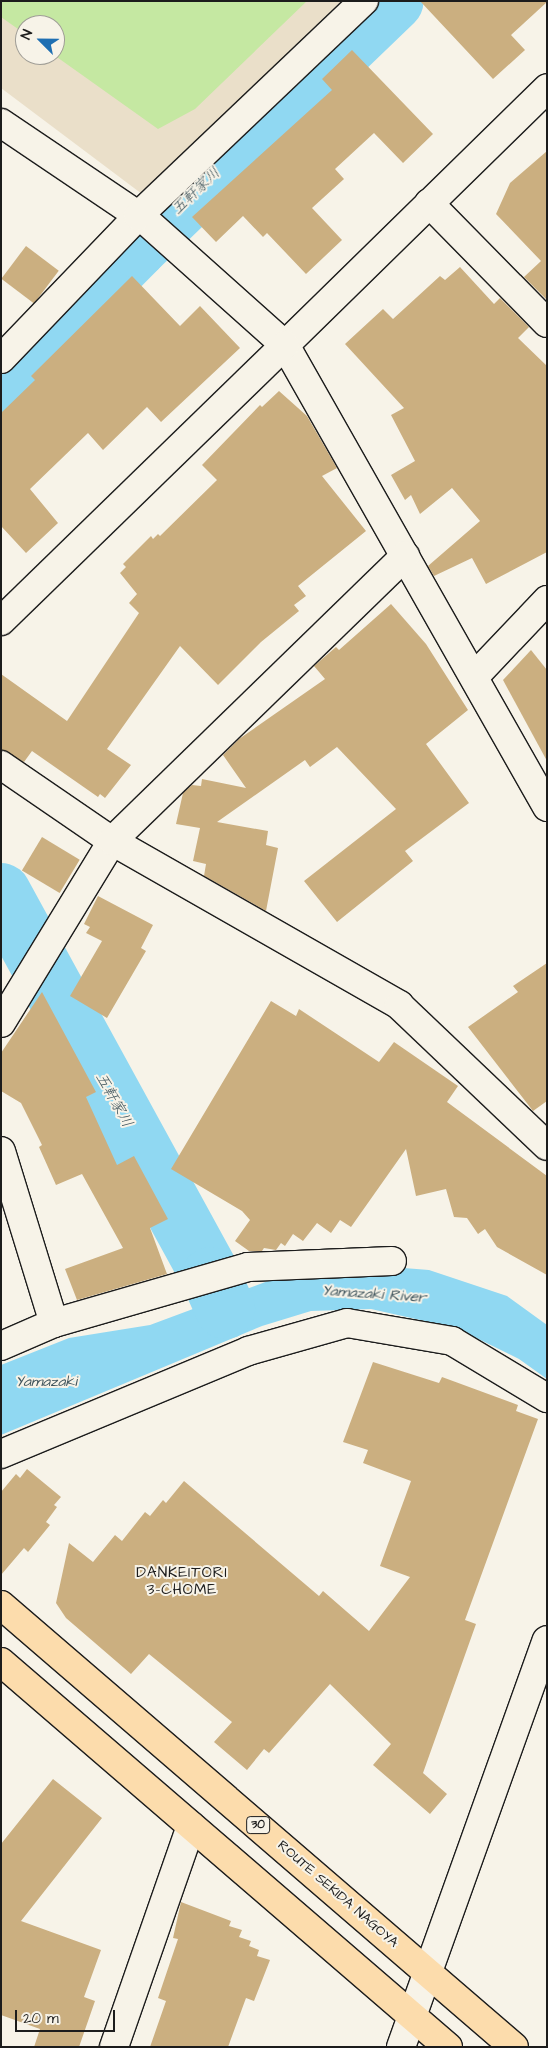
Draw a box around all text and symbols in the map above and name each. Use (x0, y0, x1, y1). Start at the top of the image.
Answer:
north arrow (15, 15, 65, 65)
text: N (16, 27, 38, 42)
water label: 五軒家川 (168, 164, 224, 218)
water label: 五軒家川 (92, 1069, 136, 1131)
water label: Yamazaki River (321, 1281, 427, 1307)
water label: Yamazaki (15, 1373, 77, 1391)
district label: DANKEITORI 3-CHOME (135, 1563, 229, 1598)
road number: 30 (246, 1816, 270, 1834)
street label: ROUTE SEKIDA NAGOYA (274, 1837, 402, 1951)
scale bar (18, 2000, 118, 2032)
text: 20 m (23, 2008, 59, 2029)

